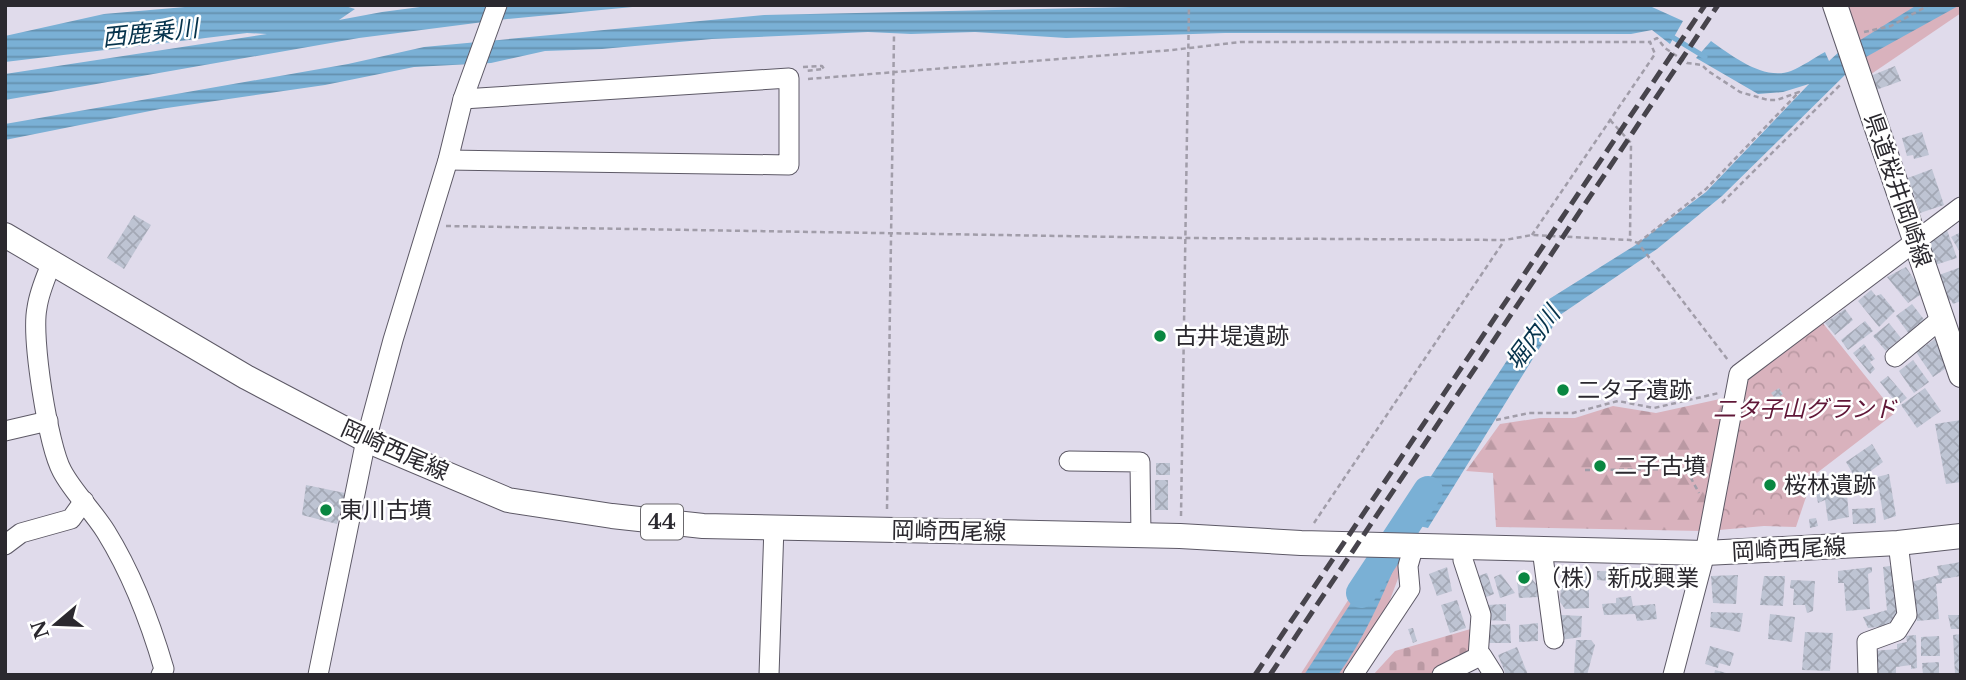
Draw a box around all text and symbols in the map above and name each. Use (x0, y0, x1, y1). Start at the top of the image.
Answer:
water label: 西鹿乗川 (101, 13, 202, 52)
street label: 県道桜井岡崎線 (1859, 109, 1937, 271)
water label: 堀内川 (1499, 298, 1568, 375)
place label: 古井堤遺跡 (1174, 322, 1289, 350)
marker: 古井堤遺跡 (1152, 328, 1168, 344)
place label: 二タ子遺跡 (1577, 376, 1692, 404)
marker: 二タ子遺跡 (1555, 382, 1571, 398)
park label: 二タ子山グランド (1713, 395, 1898, 423)
street label: 岡崎西尾線 (337, 414, 453, 486)
place label: 二子古墳 (1614, 452, 1706, 480)
marker: 二子古墳 (1592, 458, 1608, 474)
place label: 桜林遺跡 (1784, 471, 1876, 499)
marker: 桜林遺跡 (1762, 477, 1778, 493)
place label: 東川古墳 (340, 496, 432, 524)
marker: 東川古墳 (318, 502, 334, 518)
road number: 44 (641, 504, 683, 540)
street label: 岡崎西尾線 (891, 516, 1007, 546)
street label: 岡崎西尾線 (1731, 532, 1847, 566)
place label: （株）新成興業 (1538, 564, 1699, 592)
marker: （株）新成興業 (1516, 570, 1532, 586)
north arrow (21, 589, 91, 659)
text: N (27, 617, 54, 642)

